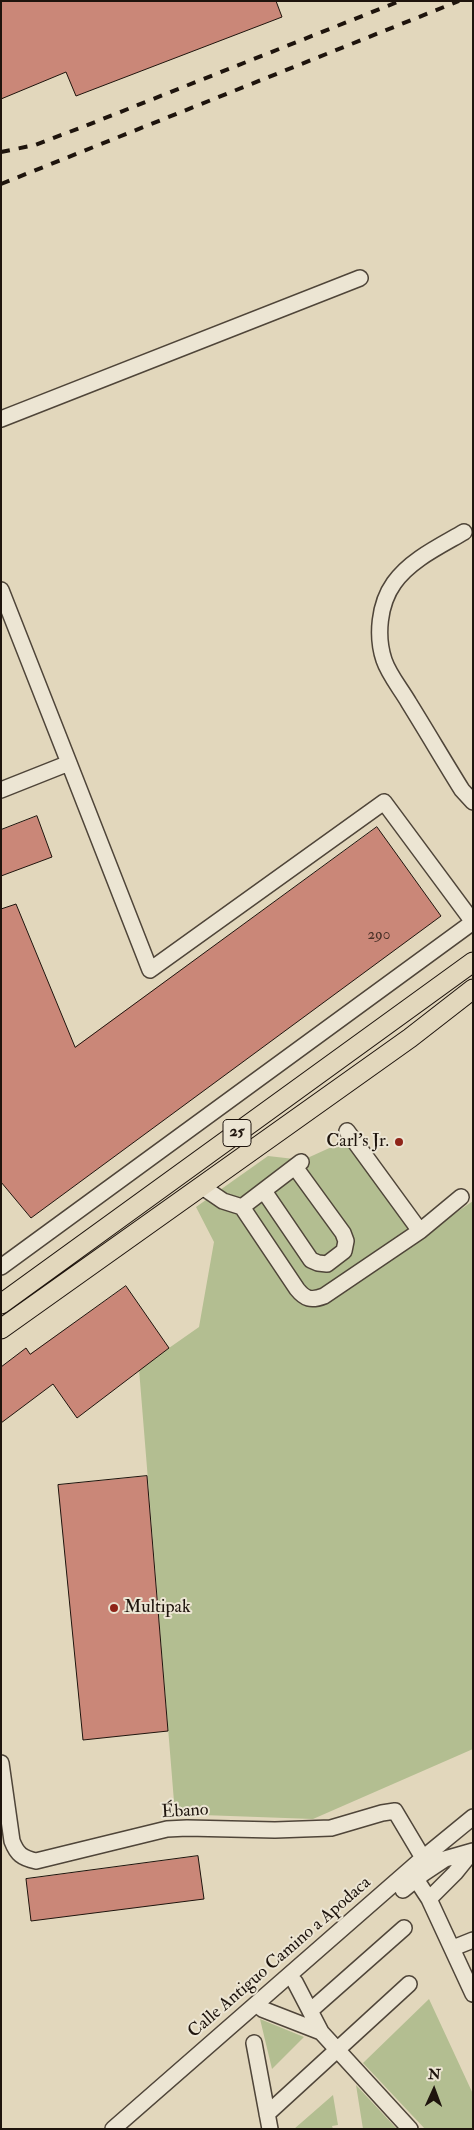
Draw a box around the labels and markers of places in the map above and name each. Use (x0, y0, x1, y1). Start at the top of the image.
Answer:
place label: Carl's Jr. (326, 1131, 389, 1153)
marker: Carl's Jr. (393, 1136, 405, 1148)
place label: Multipak (124, 1597, 191, 1619)
marker: Multipak (108, 1602, 120, 1614)

